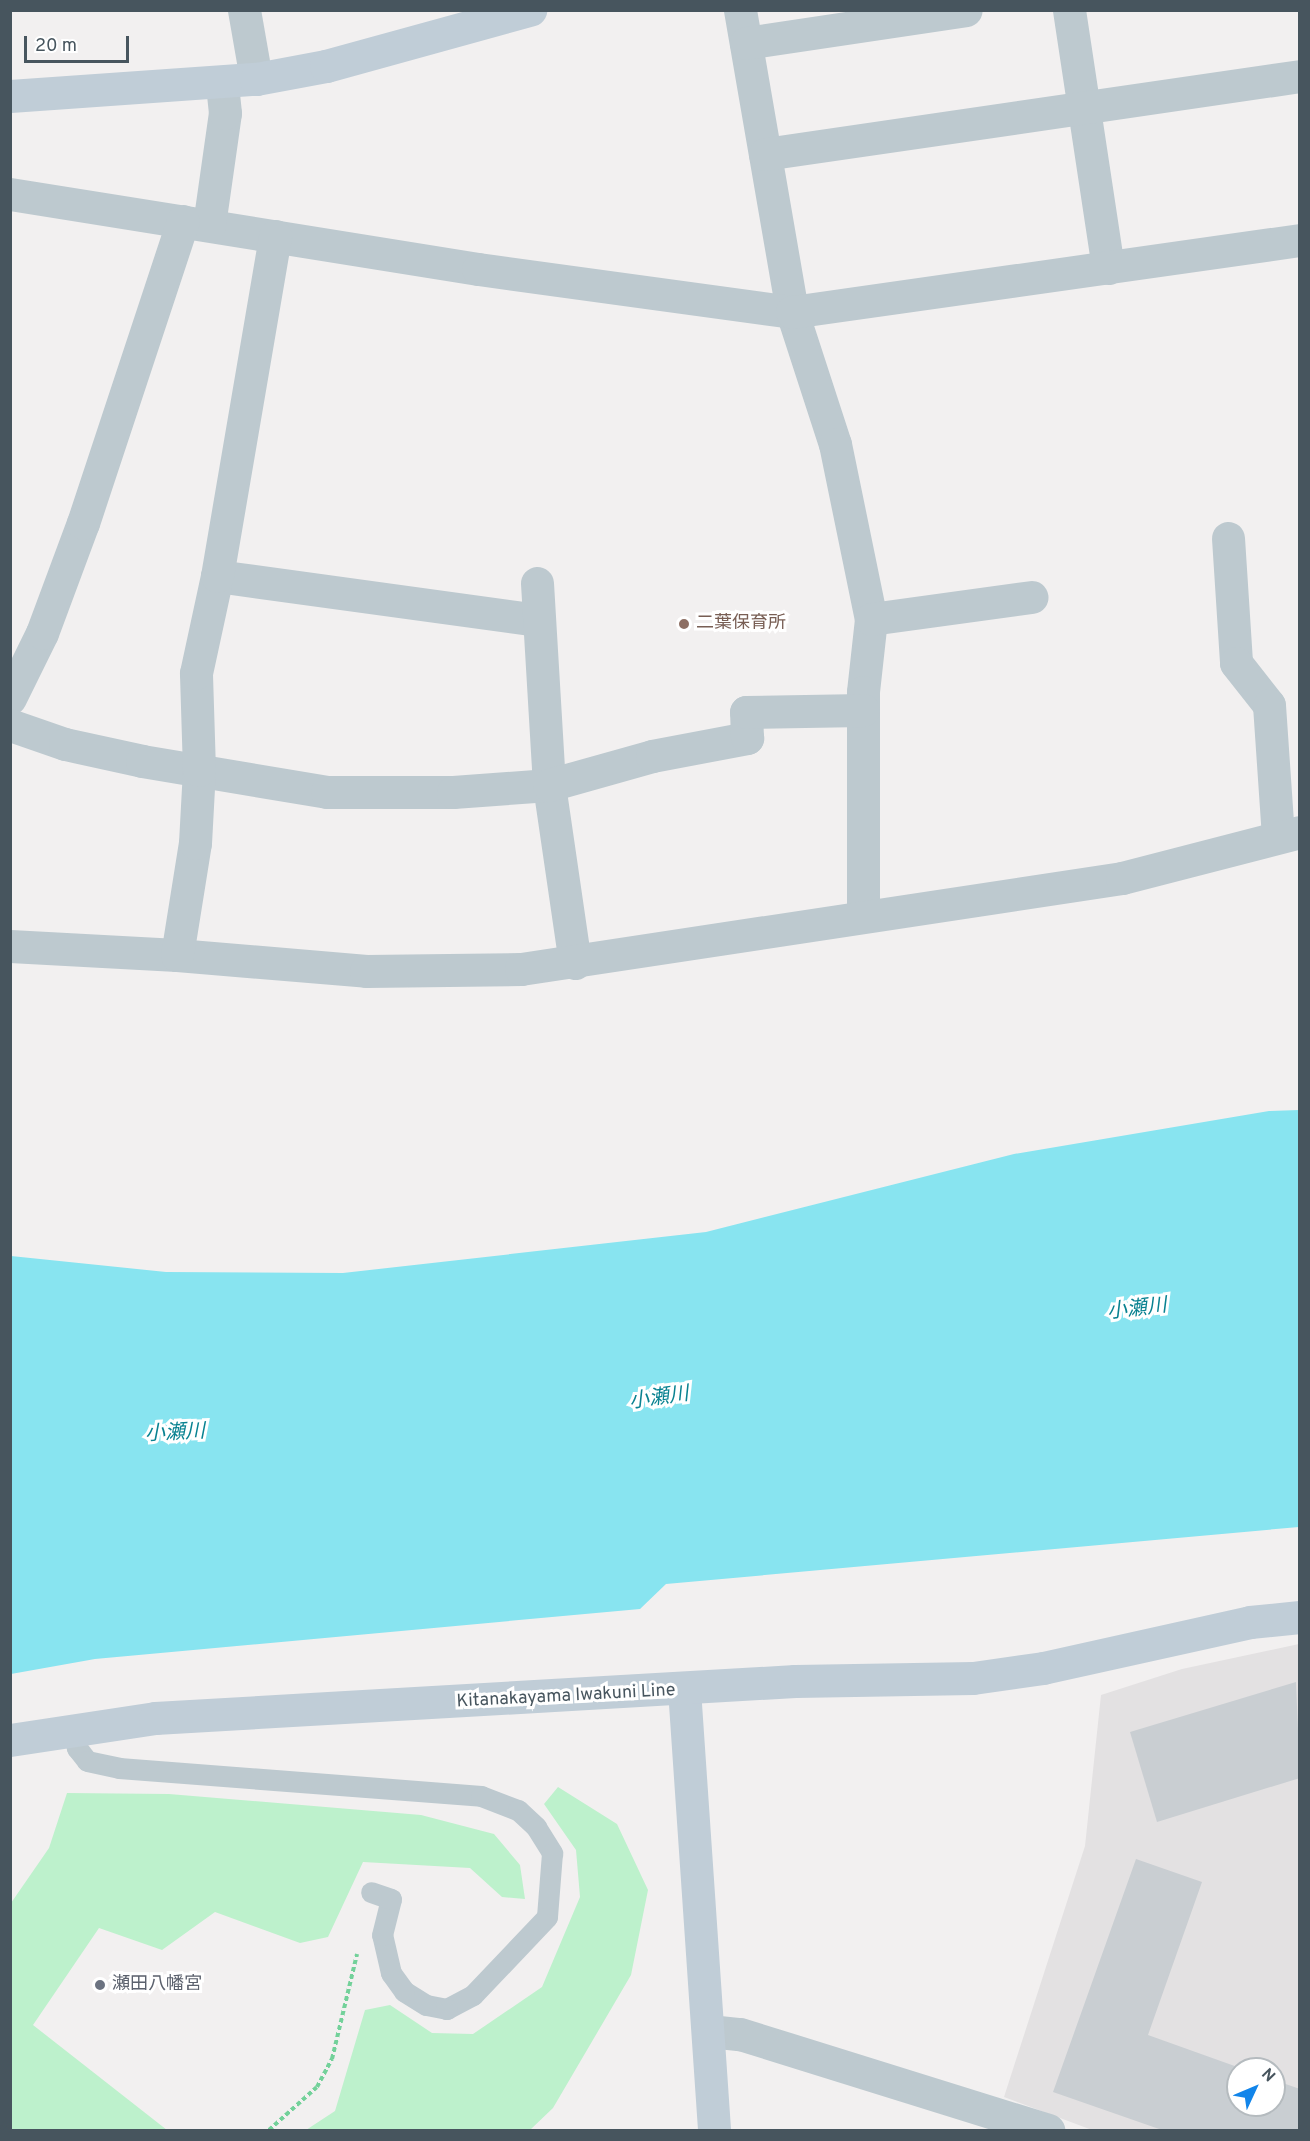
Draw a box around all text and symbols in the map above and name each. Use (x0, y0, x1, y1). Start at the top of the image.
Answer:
scale bar (27, 24, 132, 62)
text: 20 m (35, 35, 77, 58)
place label: 二葉保育所 (696, 613, 786, 635)
marker: 二葉保育所 (677, 617, 691, 631)
water label: 小瀬川 (1106, 1294, 1168, 1326)
water label: 小瀬川 (628, 1383, 690, 1415)
water label: 小瀬川 (144, 1420, 206, 1448)
street label: Kitanakayama Iwakuni Line (456, 1680, 676, 1714)
place label: 瀬田八幡宮 (112, 1974, 202, 1996)
marker: 瀬田八幡宮 (93, 1978, 107, 1992)
north arrow (1226, 2057, 1286, 2117)
text: N (1256, 2065, 1279, 2087)

